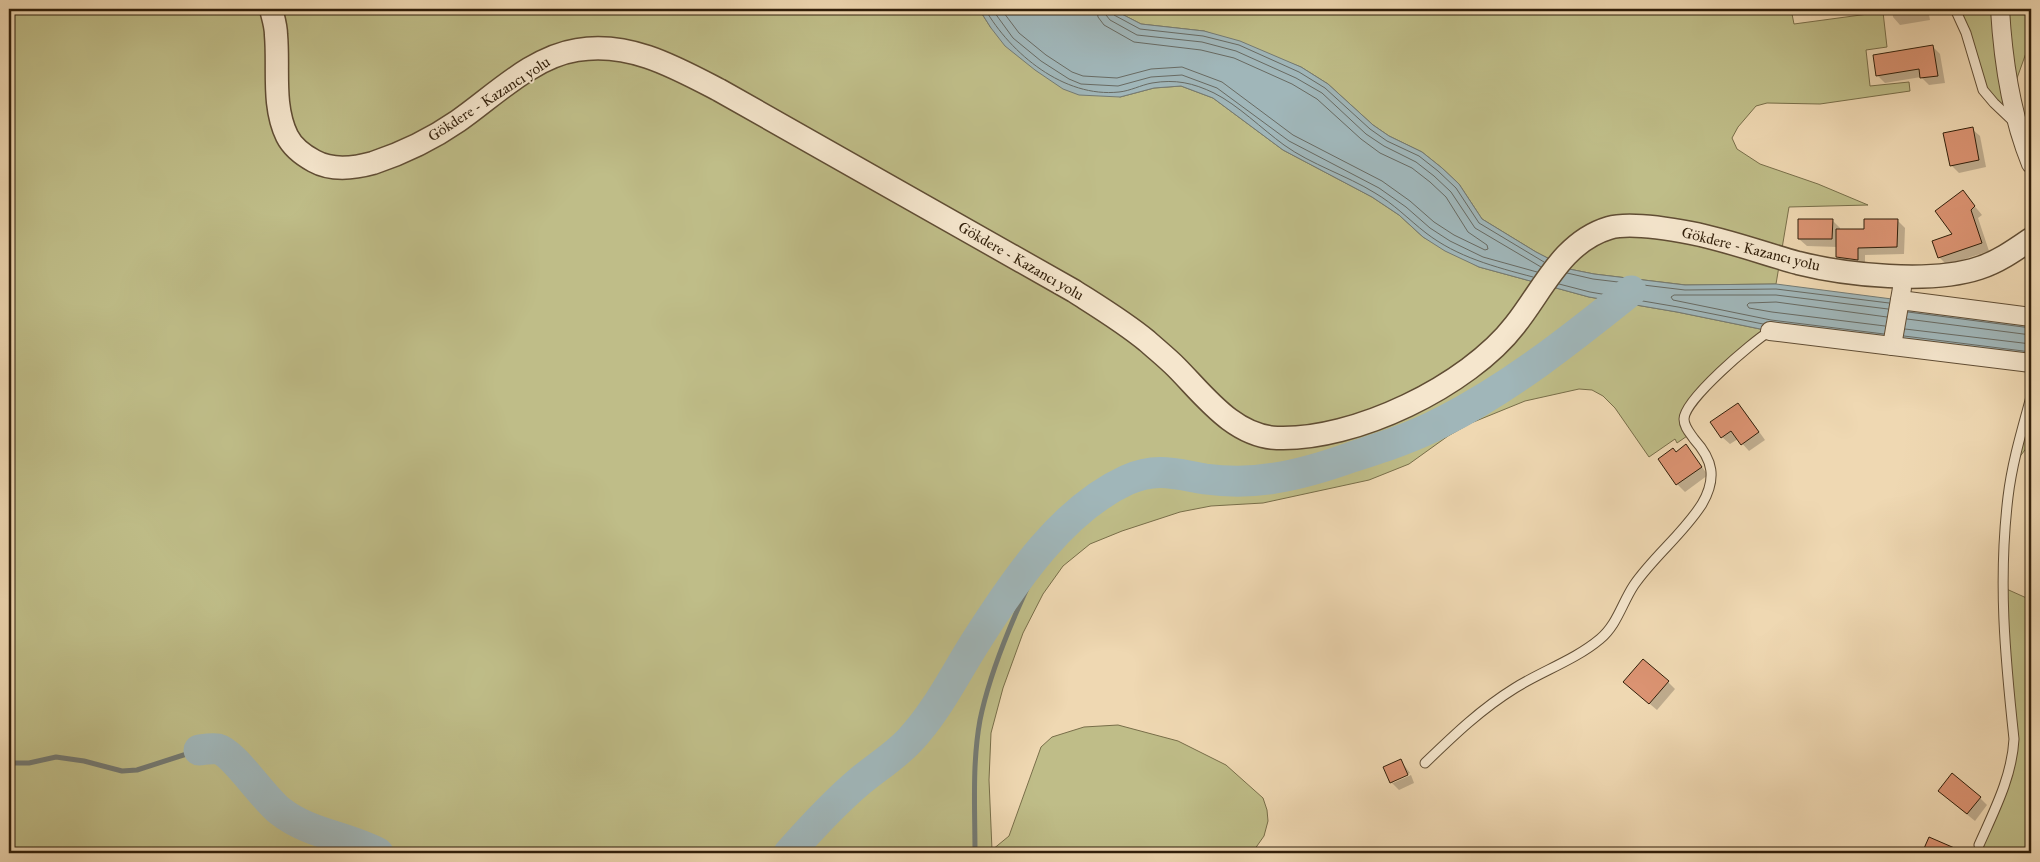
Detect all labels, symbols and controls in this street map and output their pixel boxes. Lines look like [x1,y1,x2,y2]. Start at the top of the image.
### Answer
street label: Gökdere - Kazancı yolu [425,53,554,145]
street label: Gökdere - Kazancı yolu [955,218,1087,304]
street label: Gökdere - Kazancı yolu [1680,223,1822,275]

